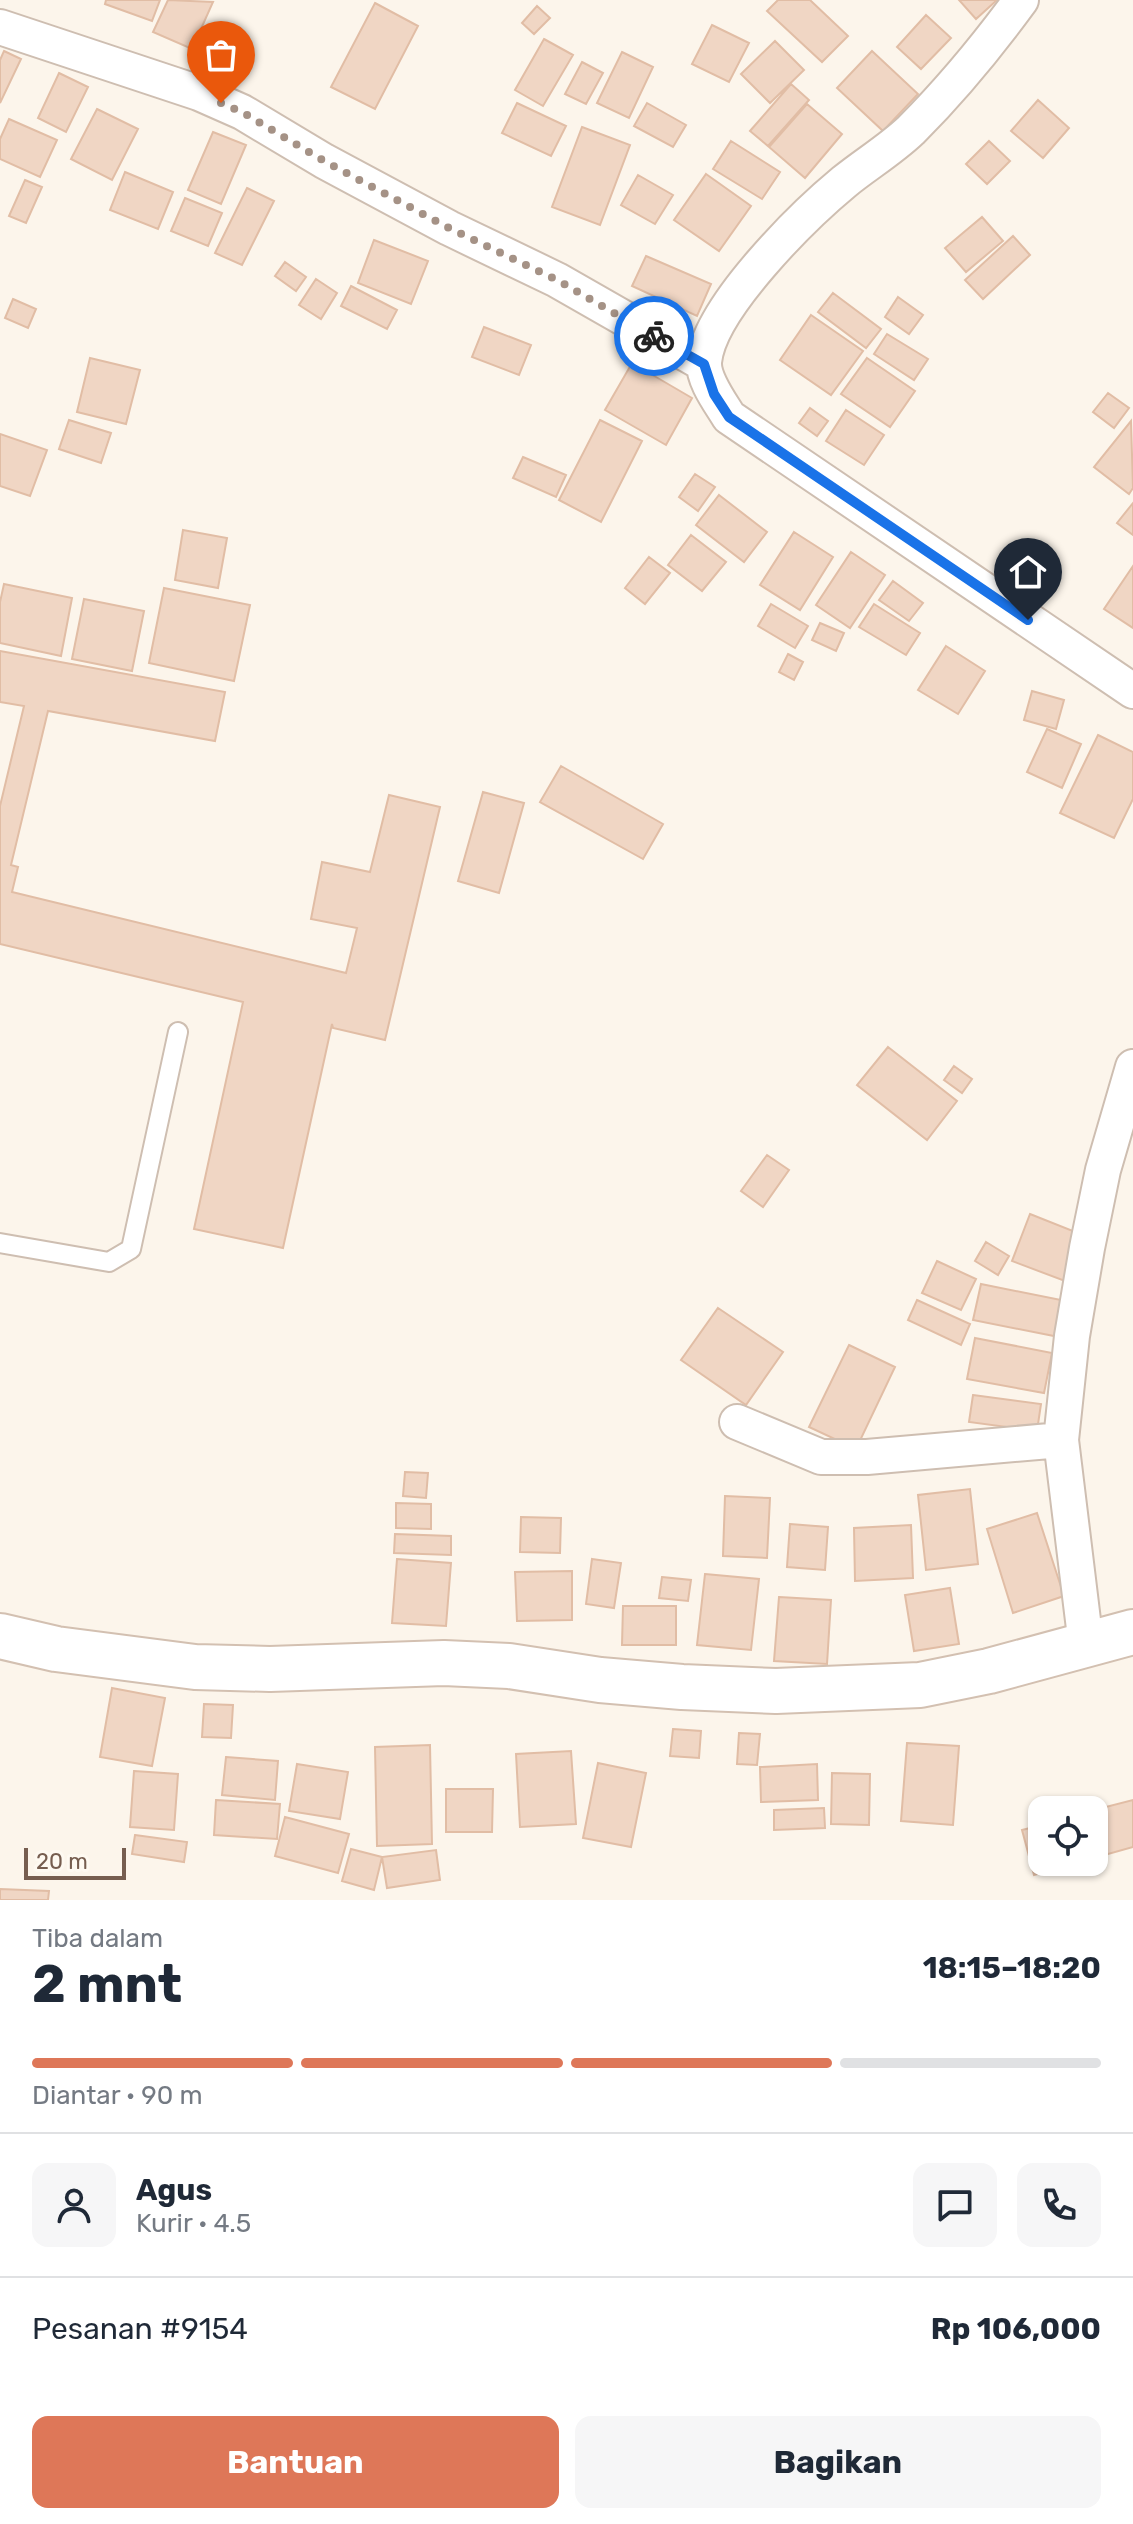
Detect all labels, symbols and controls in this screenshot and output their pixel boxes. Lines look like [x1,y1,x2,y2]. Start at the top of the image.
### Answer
pin [187,21,255,103]
icon: bag [199,33,243,77]
courier [614,296,694,376]
icon: bike [632,314,676,358]
pin [994,538,1062,620]
icon: home [1006,550,1050,594]
map controls [1028,1796,1108,1876]
button: locate [1028,1796,1108,1876]
scale bar [24,1844,126,1880]
text: 20 m [36,1848,88,1875]
text: Tiba dalam [32,1923,163,1954]
text: 18:15–18:20 [923,1950,1101,1986]
text: 2 mnt [32,1953,182,2015]
text: Diantar · 90 m [32,2080,203,2111]
button: person [32,2163,116,2247]
button: chat [913,2163,997,2247]
button: phone [1017,2163,1101,2247]
text: Agus [136,2172,212,2208]
text: Kurir · 4.5 [136,2208,251,2239]
text: Pesanan #9154 [32,2311,248,2347]
text: Rp 106,000 [931,2311,1101,2347]
button: Bantuan [32,2416,559,2508]
button: Bagikan [575,2416,1101,2508]

